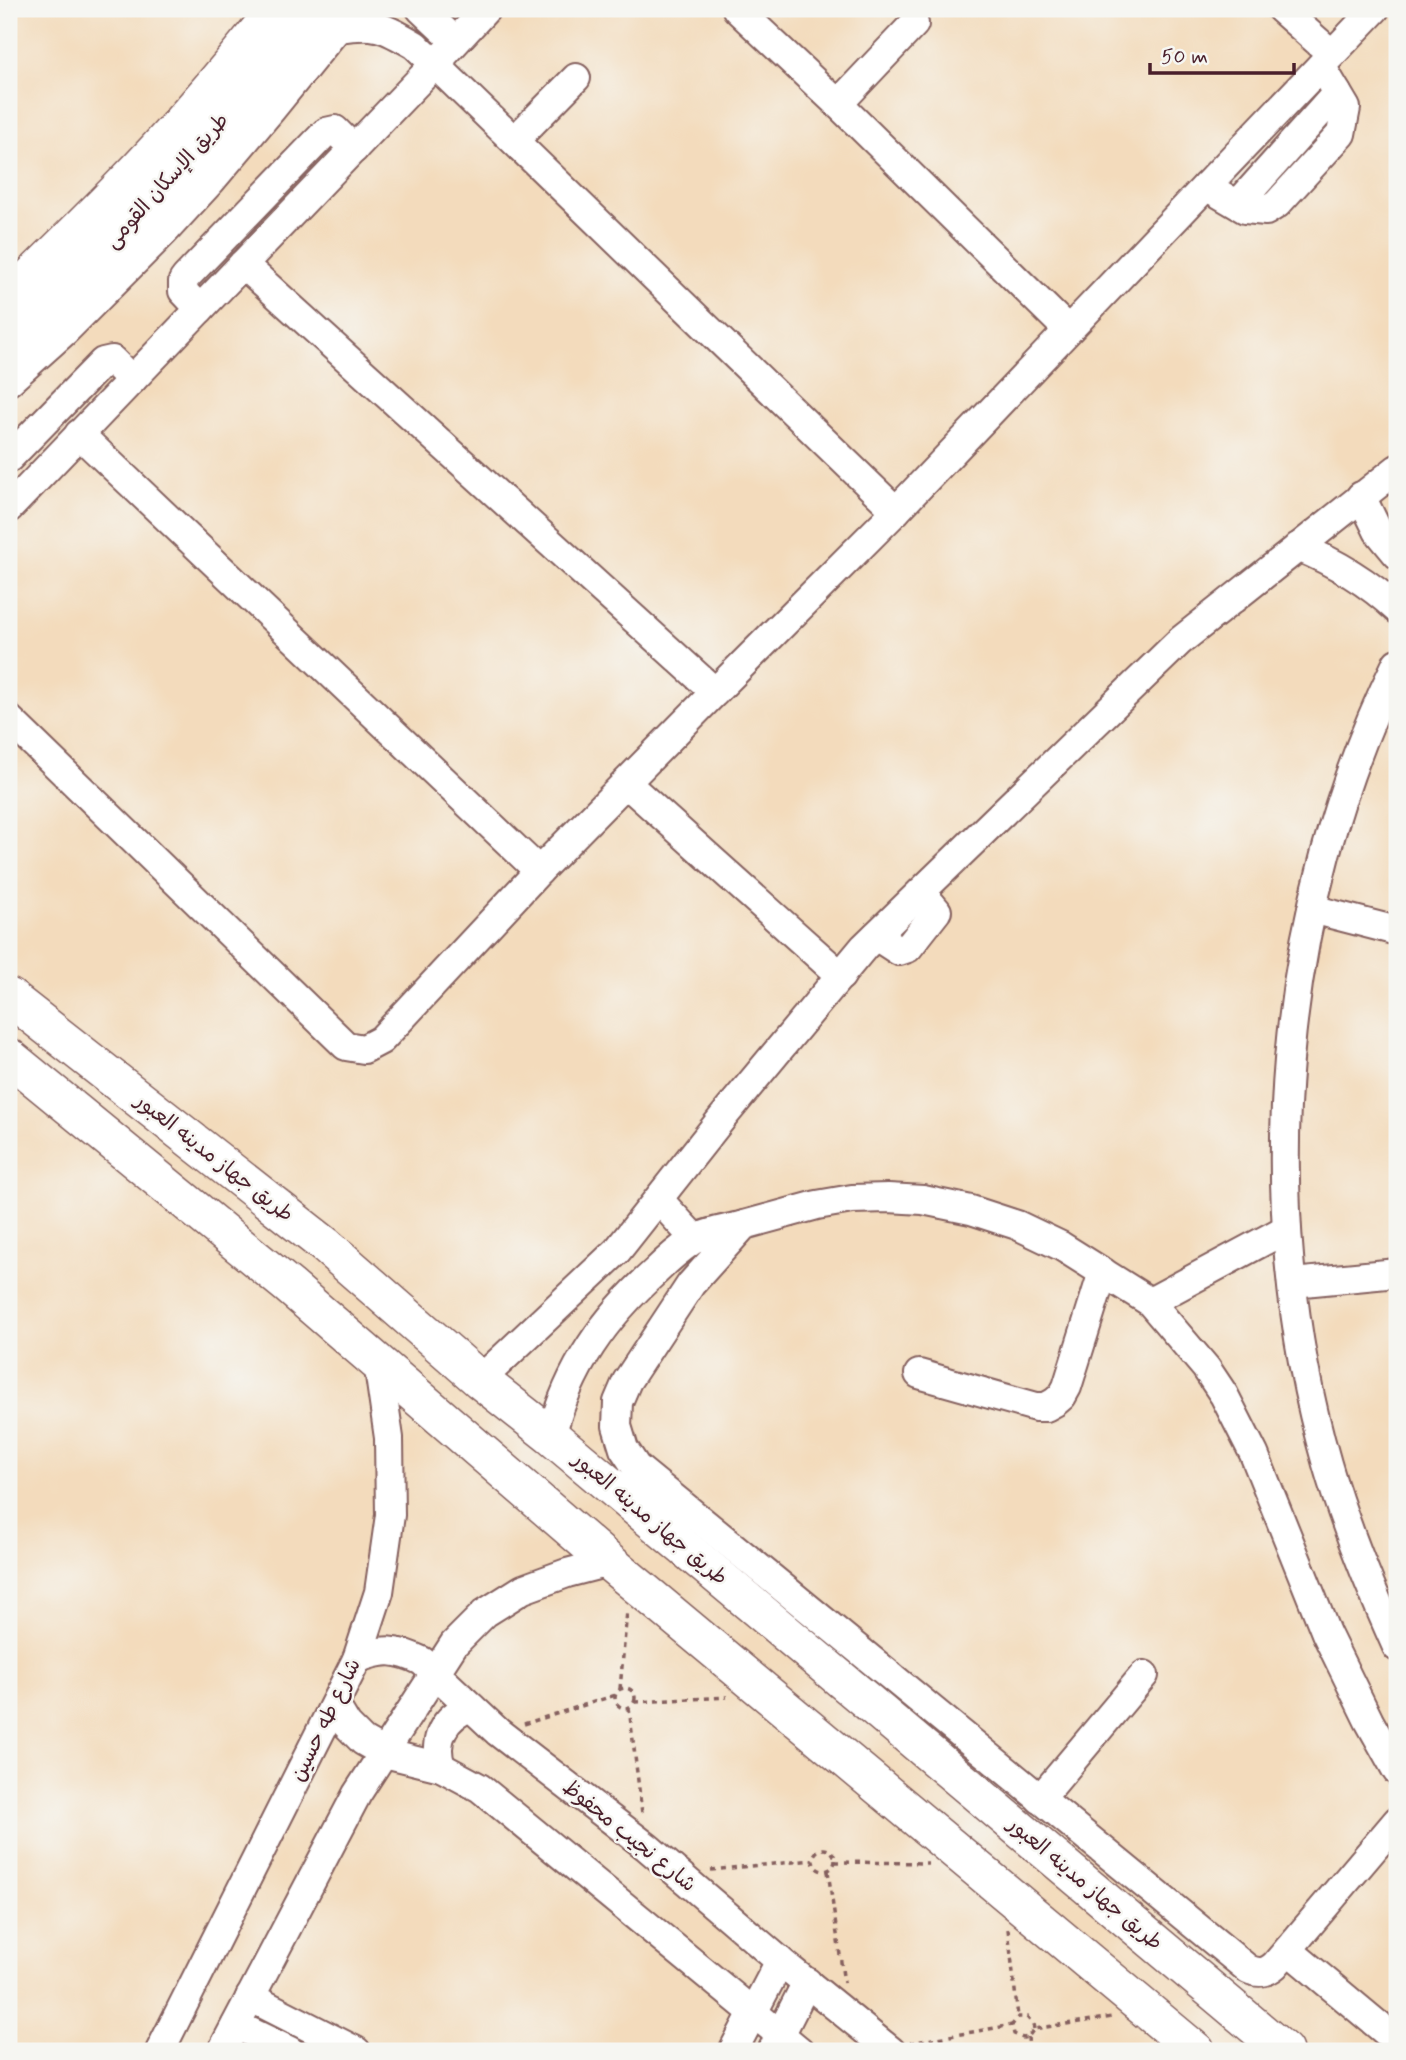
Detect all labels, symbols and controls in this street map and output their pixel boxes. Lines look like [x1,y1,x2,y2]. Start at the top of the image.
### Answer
scale bar [1150,32,1294,76]
text: 50 m [1161,43,1208,71]
street label: طريق الإسكان القومى [99,107,235,255]
street label: طريق جهاز مدينه العبور [127,1086,299,1229]
street label: طريق جهاز مدينه العبور [565,1445,733,1592]
street label: شارع طه حسين [284,1654,368,1786]
street label: شارع نجيب محفوظ [556,1773,702,1899]
street label: طريق جهاز مدينه العبور [1000,1810,1168,1957]

